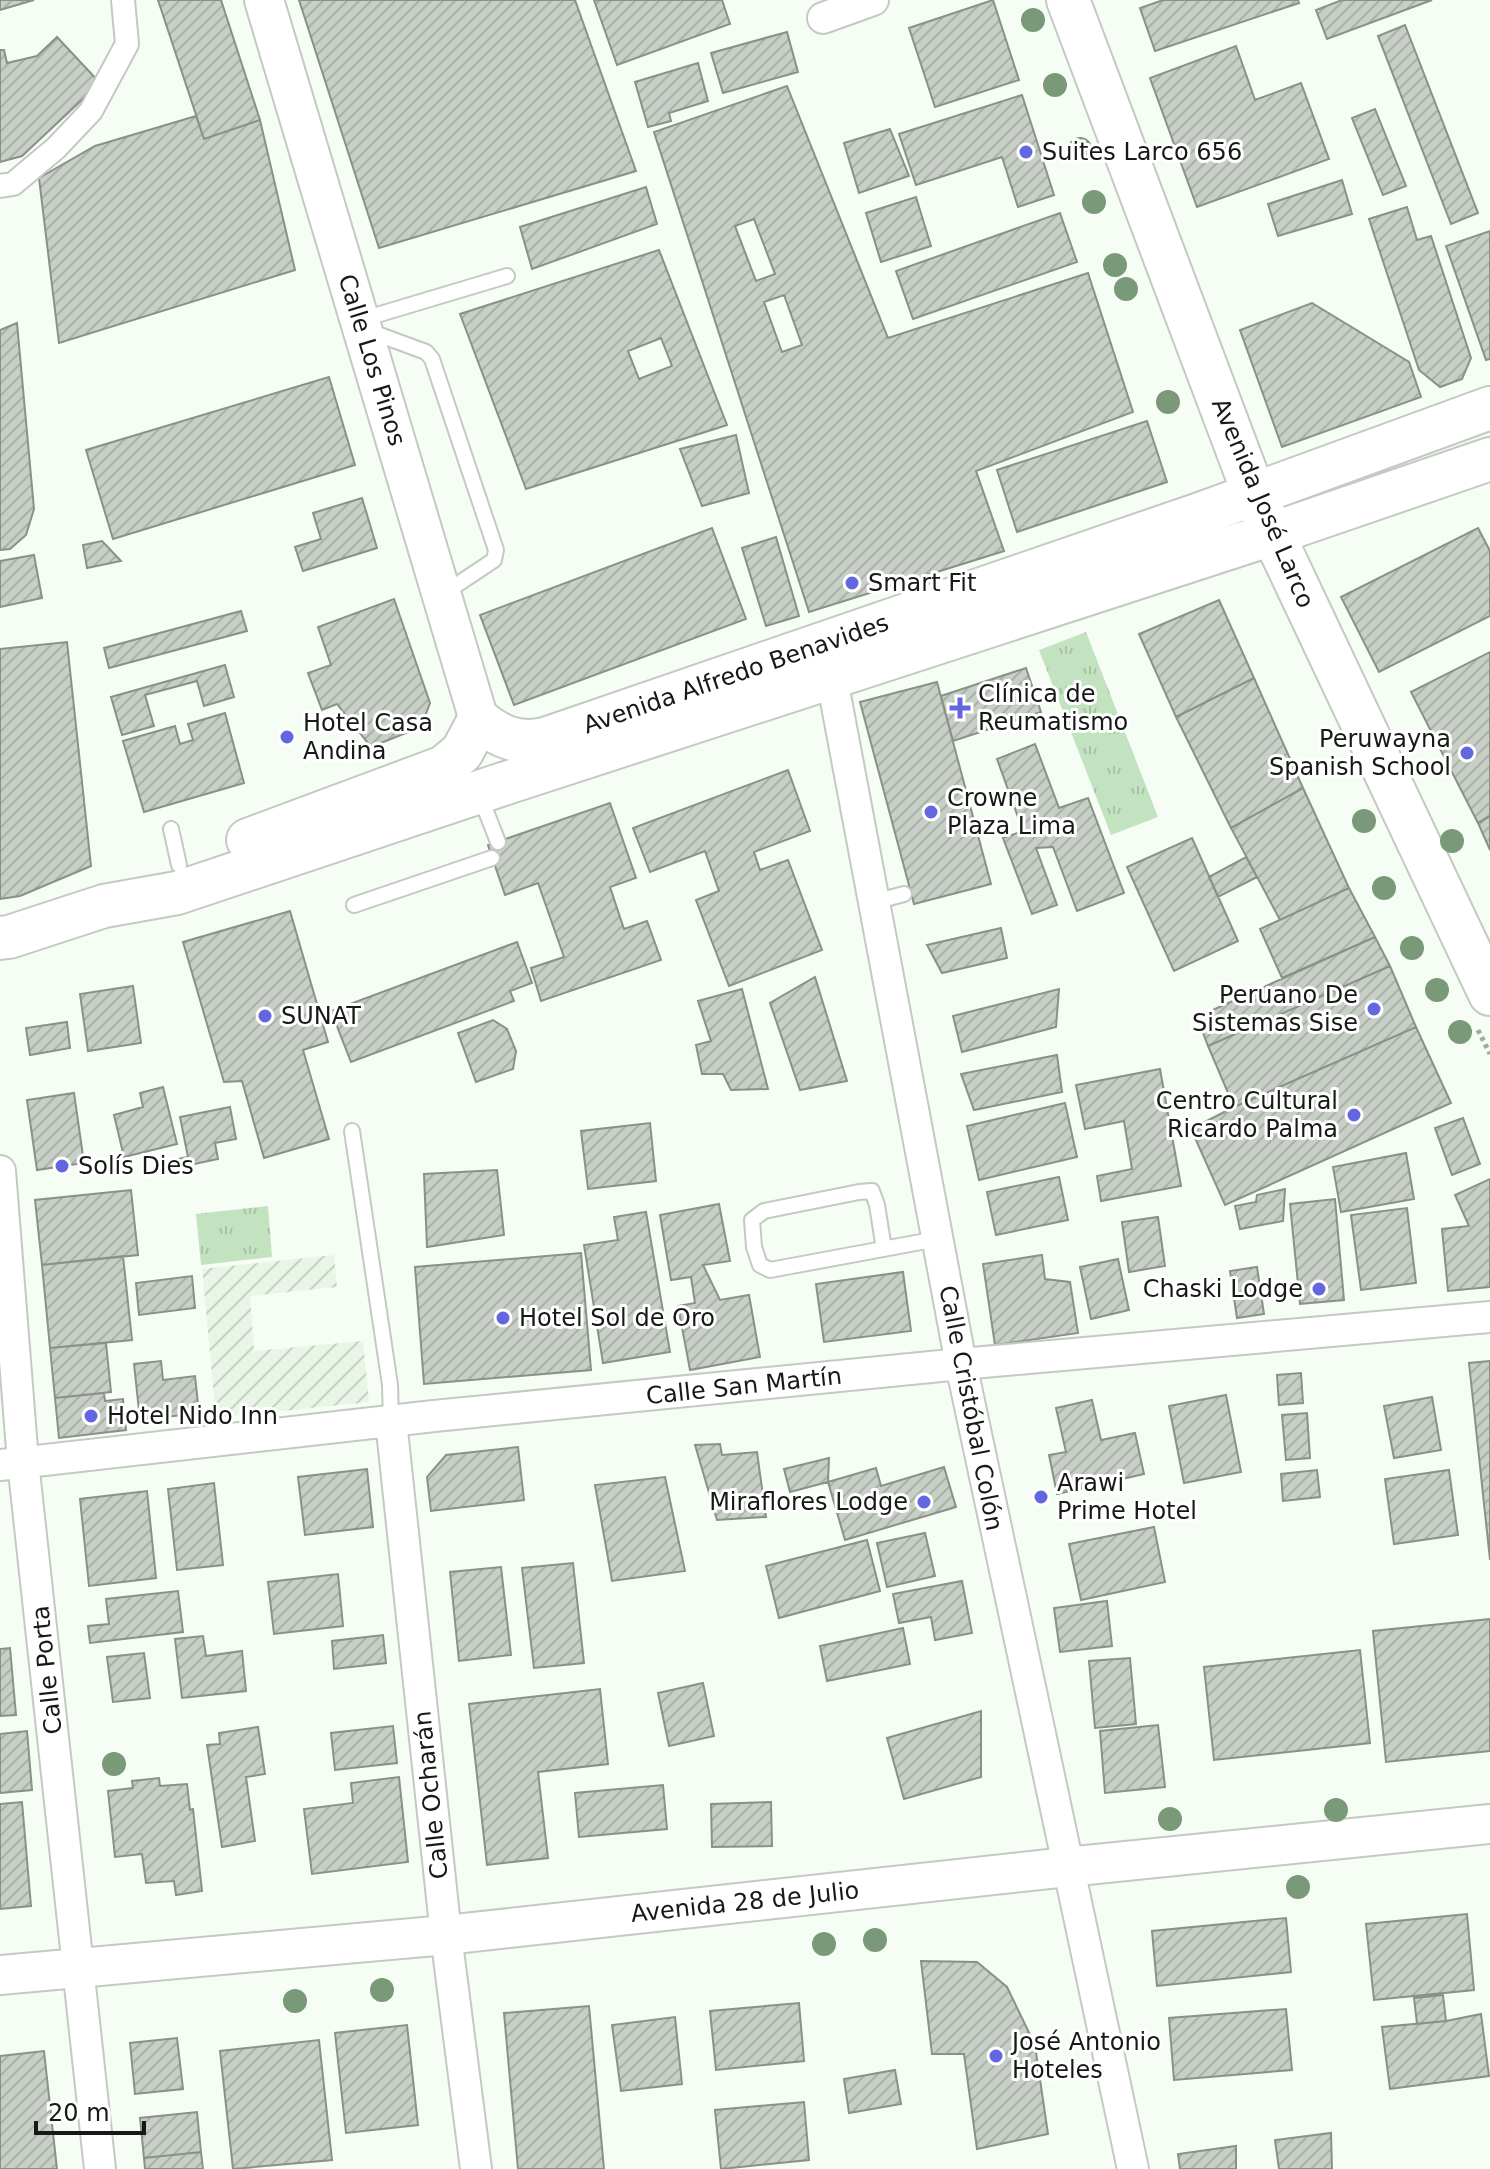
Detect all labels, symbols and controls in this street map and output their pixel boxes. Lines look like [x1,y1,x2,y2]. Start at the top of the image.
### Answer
place label: Suites Larco 656 [1042,138,1242,166]
marker: Suites Larco 656 [1017,143,1035,161]
street label: Calle Los Pinos [333,271,411,449]
street label: Avenida José Larco [1206,394,1320,612]
place label: Smart Fit [868,569,976,597]
marker: Smart Fit [843,574,861,592]
street label: Avenida Alfredo Benavides [580,608,892,740]
place label: Clínica de Reumatismo [978,680,1128,736]
marker: Clínica de Reumatismo [949,697,971,719]
place label: Hotel Casa Andina [303,709,433,765]
place label: Peruwayna Spanish School [1269,725,1451,781]
marker: Hotel Casa Andina [278,728,296,746]
marker: Peruwayna Spanish School [1458,744,1476,762]
place label: Crowne Plaza Lima [947,784,1076,840]
marker: Crowne Plaza Lima [922,803,940,821]
place label: Peruano De Sistemas Sise [1192,981,1358,1037]
marker: Peruano De Sistemas Sise [1365,1000,1383,1018]
place label: SUNAT [281,1002,361,1030]
marker: SUNAT [256,1007,274,1025]
place label: Centro Cultural Ricardo Palma [1156,1087,1338,1143]
marker: Centro Cultural Ricardo Palma [1345,1106,1363,1124]
place label: Solís Dies [78,1152,194,1180]
marker: Solís Dies [53,1157,71,1175]
place label: Chaski Lodge [1143,1275,1303,1303]
marker: Chaski Lodge [1310,1280,1328,1298]
street label: Calle Cristóbal Colón [933,1283,1009,1533]
place label: Hotel Sol de Oro [519,1304,715,1332]
marker: Hotel Sol de Oro [494,1309,512,1327]
street label: Calle San Martín [645,1362,843,1410]
place label: Hotel Nido Inn [107,1402,278,1430]
marker: Hotel Nido Inn [82,1407,100,1425]
place label: Arawi Prime Hotel [1057,1469,1197,1525]
place label: Miraflores Lodge [709,1488,908,1516]
marker: Arawi Prime Hotel [1032,1488,1050,1506]
marker: Miraflores Lodge [915,1493,933,1511]
street label: Calle Porta [26,1604,68,1736]
street label: Calle Ocharán [408,1710,454,1880]
street label: Avenida 28 de Julio [629,1876,861,1928]
place label: José Antonio Hoteles [1010,2028,1161,2084]
marker: José Antonio Hoteles [987,2047,1005,2065]
scale bar [36,2085,144,2135]
text: 20 m [48,2099,110,2127]

